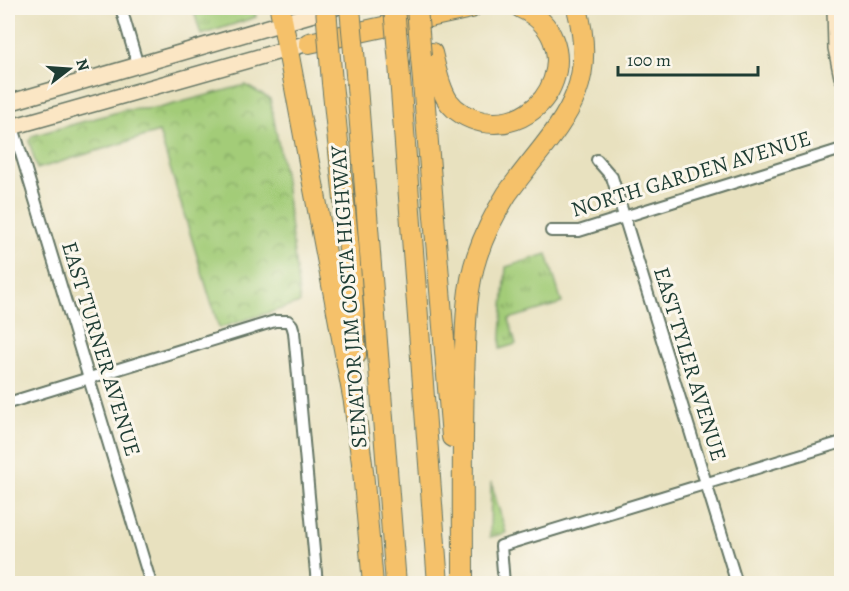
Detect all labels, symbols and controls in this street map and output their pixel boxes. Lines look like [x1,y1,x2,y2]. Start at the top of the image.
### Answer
north arrow [39,39,99,99]
scale bar [618,39,758,77]
text: 100 m [627,48,671,72]
text: N [70,56,95,74]
street label: NORTH GARDEN AVENUE [567,123,815,225]
street label: SENATOR JIM COSTA HIGHWAY [323,143,375,449]
street label: EAST TURNER AVENUE [54,238,148,460]
street label: EAST TYLER AVENUE [646,263,734,465]

